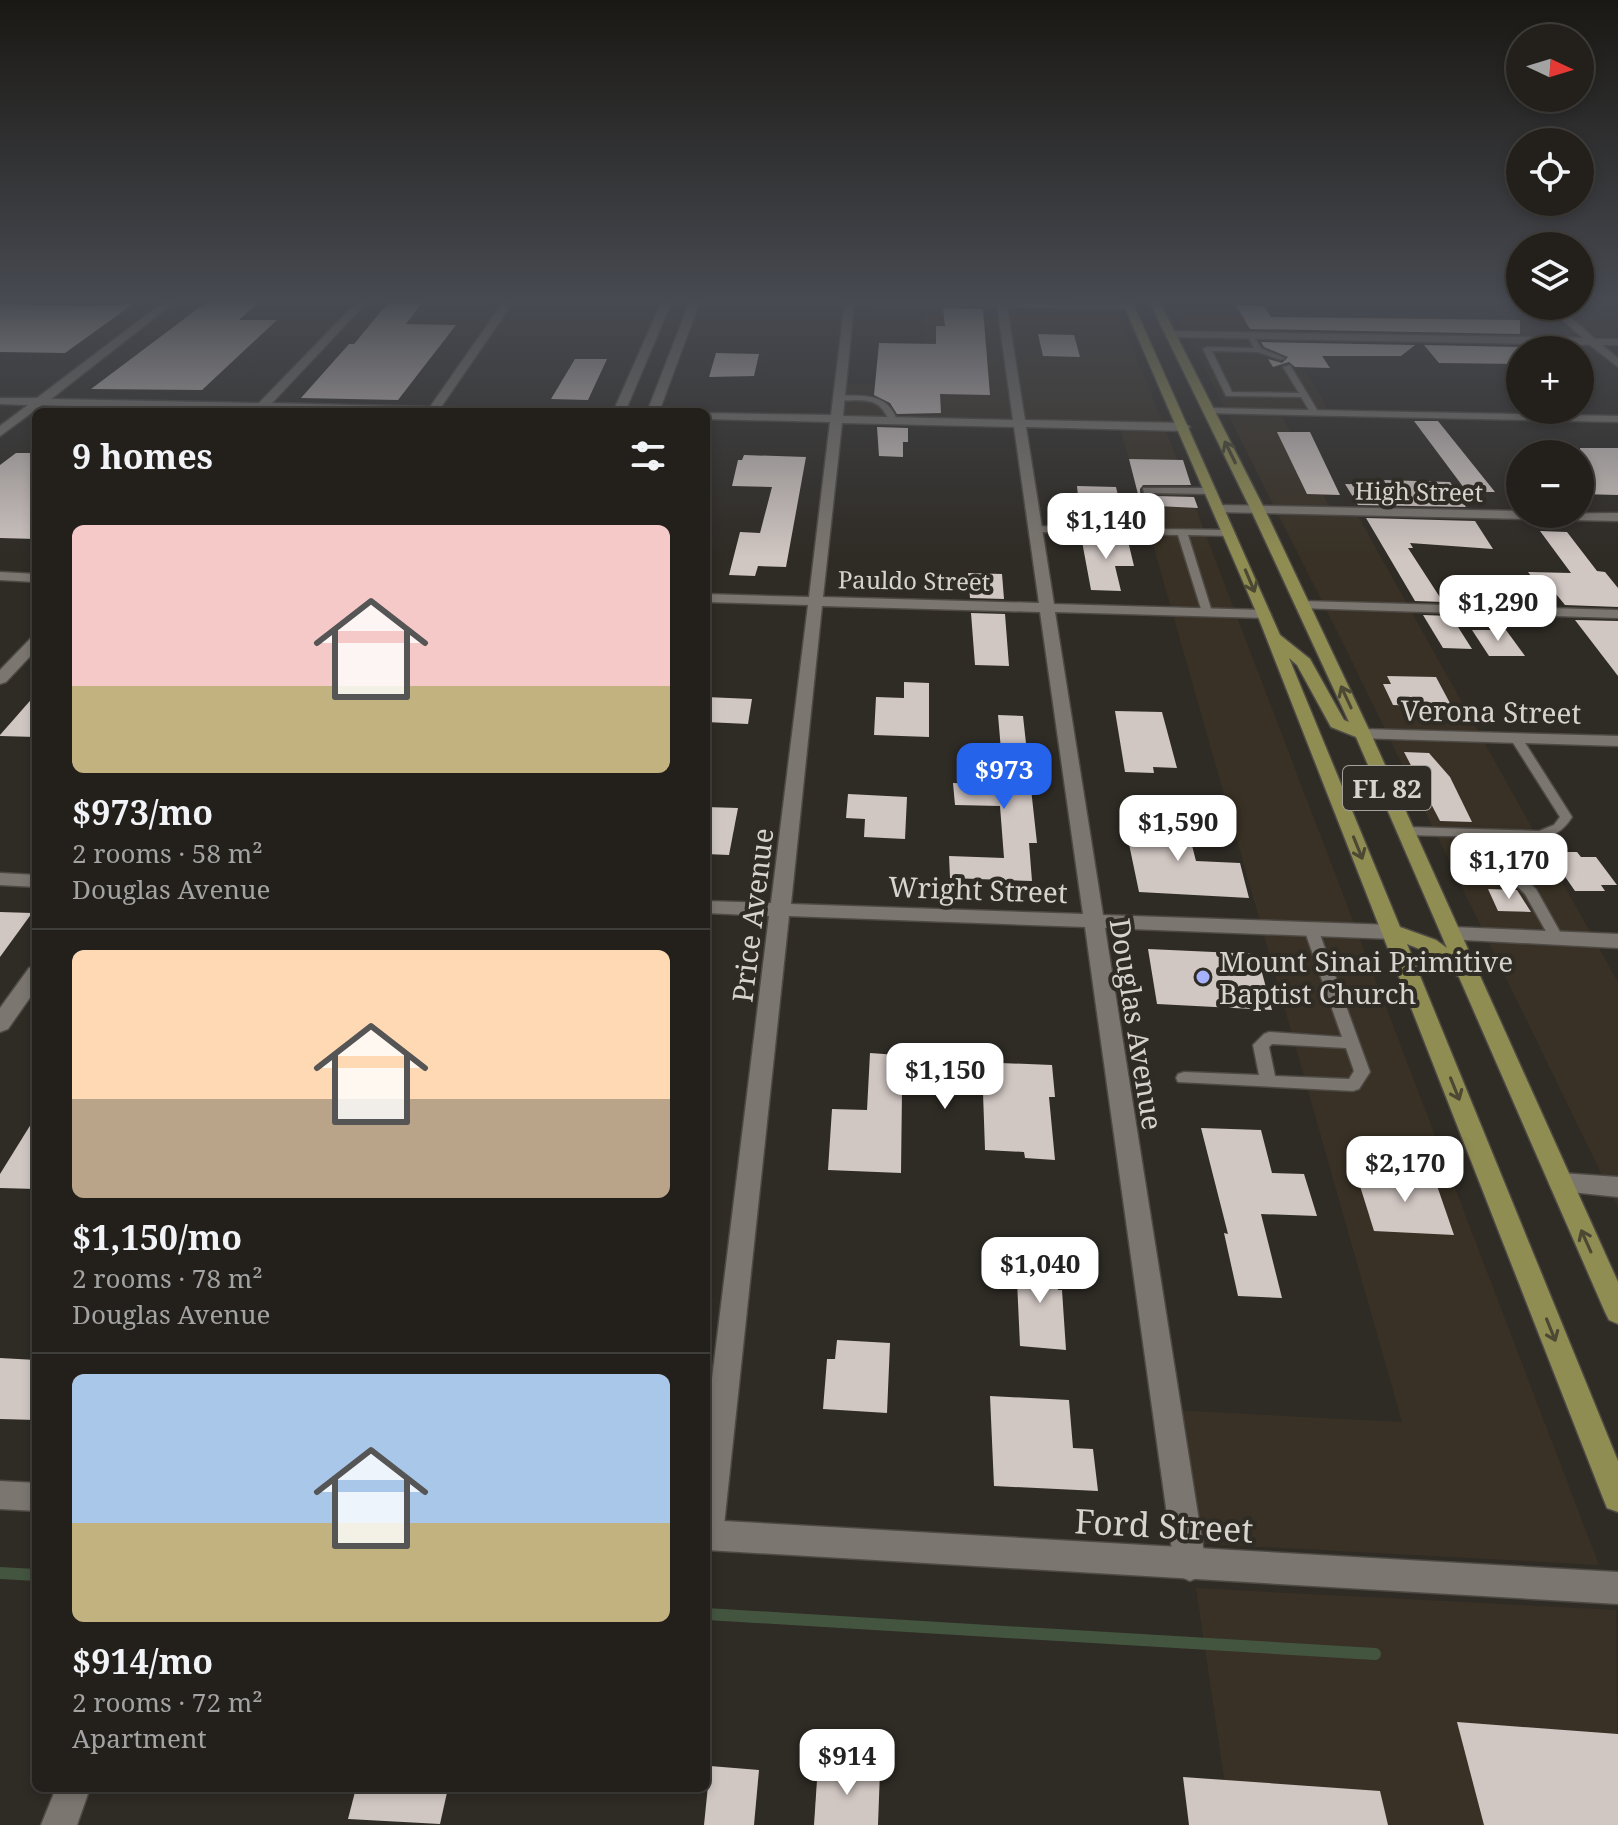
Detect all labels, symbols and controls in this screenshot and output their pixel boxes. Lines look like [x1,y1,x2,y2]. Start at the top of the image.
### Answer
north arrow [1506,24,1594,112]
map controls [1506,24,1594,528]
button: locate [1506,128,1594,216]
button: layers [1506,232,1594,320]
button: + [1506,336,1594,424]
text: 9 homes [72,433,213,479]
icon: filters [626,434,670,478]
one-way arrow [1221,440,1237,464]
button: − [1506,440,1594,528]
street label: High Street [1355,473,1483,509]
pin: $1,140 [1041,493,1171,561]
text: $1,140 [1065,501,1147,537]
street label: Pauldo Street [837,562,991,598]
one-way arrow [1244,568,1258,593]
pin: $1,290 [1433,575,1563,643]
icon: home [299,577,443,721]
text: $1,290 [1457,583,1539,619]
one-way arrow [1338,685,1353,709]
street label: Verona Street [1400,690,1582,732]
pin: $973 [957,743,1051,811]
text: $973 [975,751,1033,787]
road number: FL 82 [1343,766,1431,810]
text: $973/mo [72,789,213,835]
pin: $1,590 [1113,795,1243,863]
text: $1,590 [1137,803,1219,839]
street label: Price Avenue [722,826,782,1004]
pin: $1,170 [1444,833,1574,901]
text: 2 rooms · 58 m² [72,835,263,871]
one-way arrow [1352,835,1367,860]
text: $1,170 [1468,841,1550,877]
street label: Wright Street [888,867,1069,911]
text: Douglas Avenue [72,871,271,907]
street label: Douglas Avenue [1102,915,1172,1133]
place label: Mount Sinai Primitive Baptist Church [1219,942,1513,1012]
marker: Mount Sinai Primitive Baptist Church [1194,968,1212,986]
icon: home [299,1002,443,1146]
pin: $1,150 [880,1043,1010,1111]
text: $1,150 [904,1051,986,1087]
one-way arrow [1449,1076,1463,1101]
pin: $2,170 [1340,1136,1470,1204]
text: $2,170 [1364,1144,1446,1180]
text: $1,150/mo [72,1214,242,1260]
one-way arrow [1578,1229,1593,1254]
pin: $1,040 [975,1237,1105,1305]
text: $1,040 [999,1245,1081,1281]
text: 2 rooms · 78 m² [72,1260,263,1296]
text: Douglas Avenue [72,1296,271,1332]
one-way arrow [1545,1317,1559,1342]
icon: home [299,1426,443,1570]
street label: Ford Street [1073,1497,1255,1553]
text: $914/mo [72,1638,213,1684]
text: 2 rooms · 72 m² [72,1684,263,1720]
text: Apartment [72,1720,207,1756]
pin: $914 [800,1729,894,1797]
text: $914 [818,1737,876,1773]

